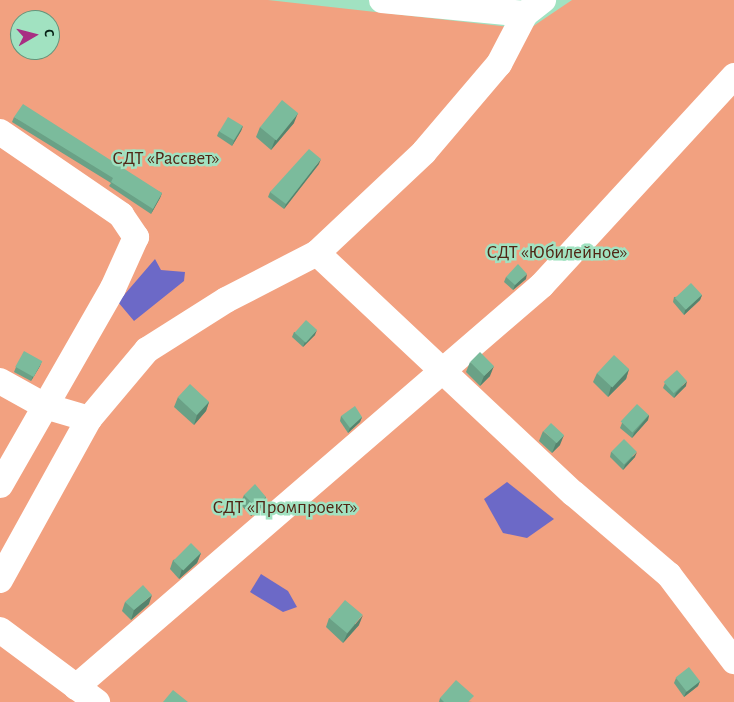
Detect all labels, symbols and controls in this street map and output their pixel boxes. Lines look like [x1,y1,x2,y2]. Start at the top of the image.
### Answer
north arrow [10,10,60,60]
text: С [41,28,56,38]
park label: СДТ «Рассвет» [112,148,220,170]
park label: СДТ «Юбилейное» [487,242,627,264]
park label: СДТ «Промпроект» [212,497,358,519]

